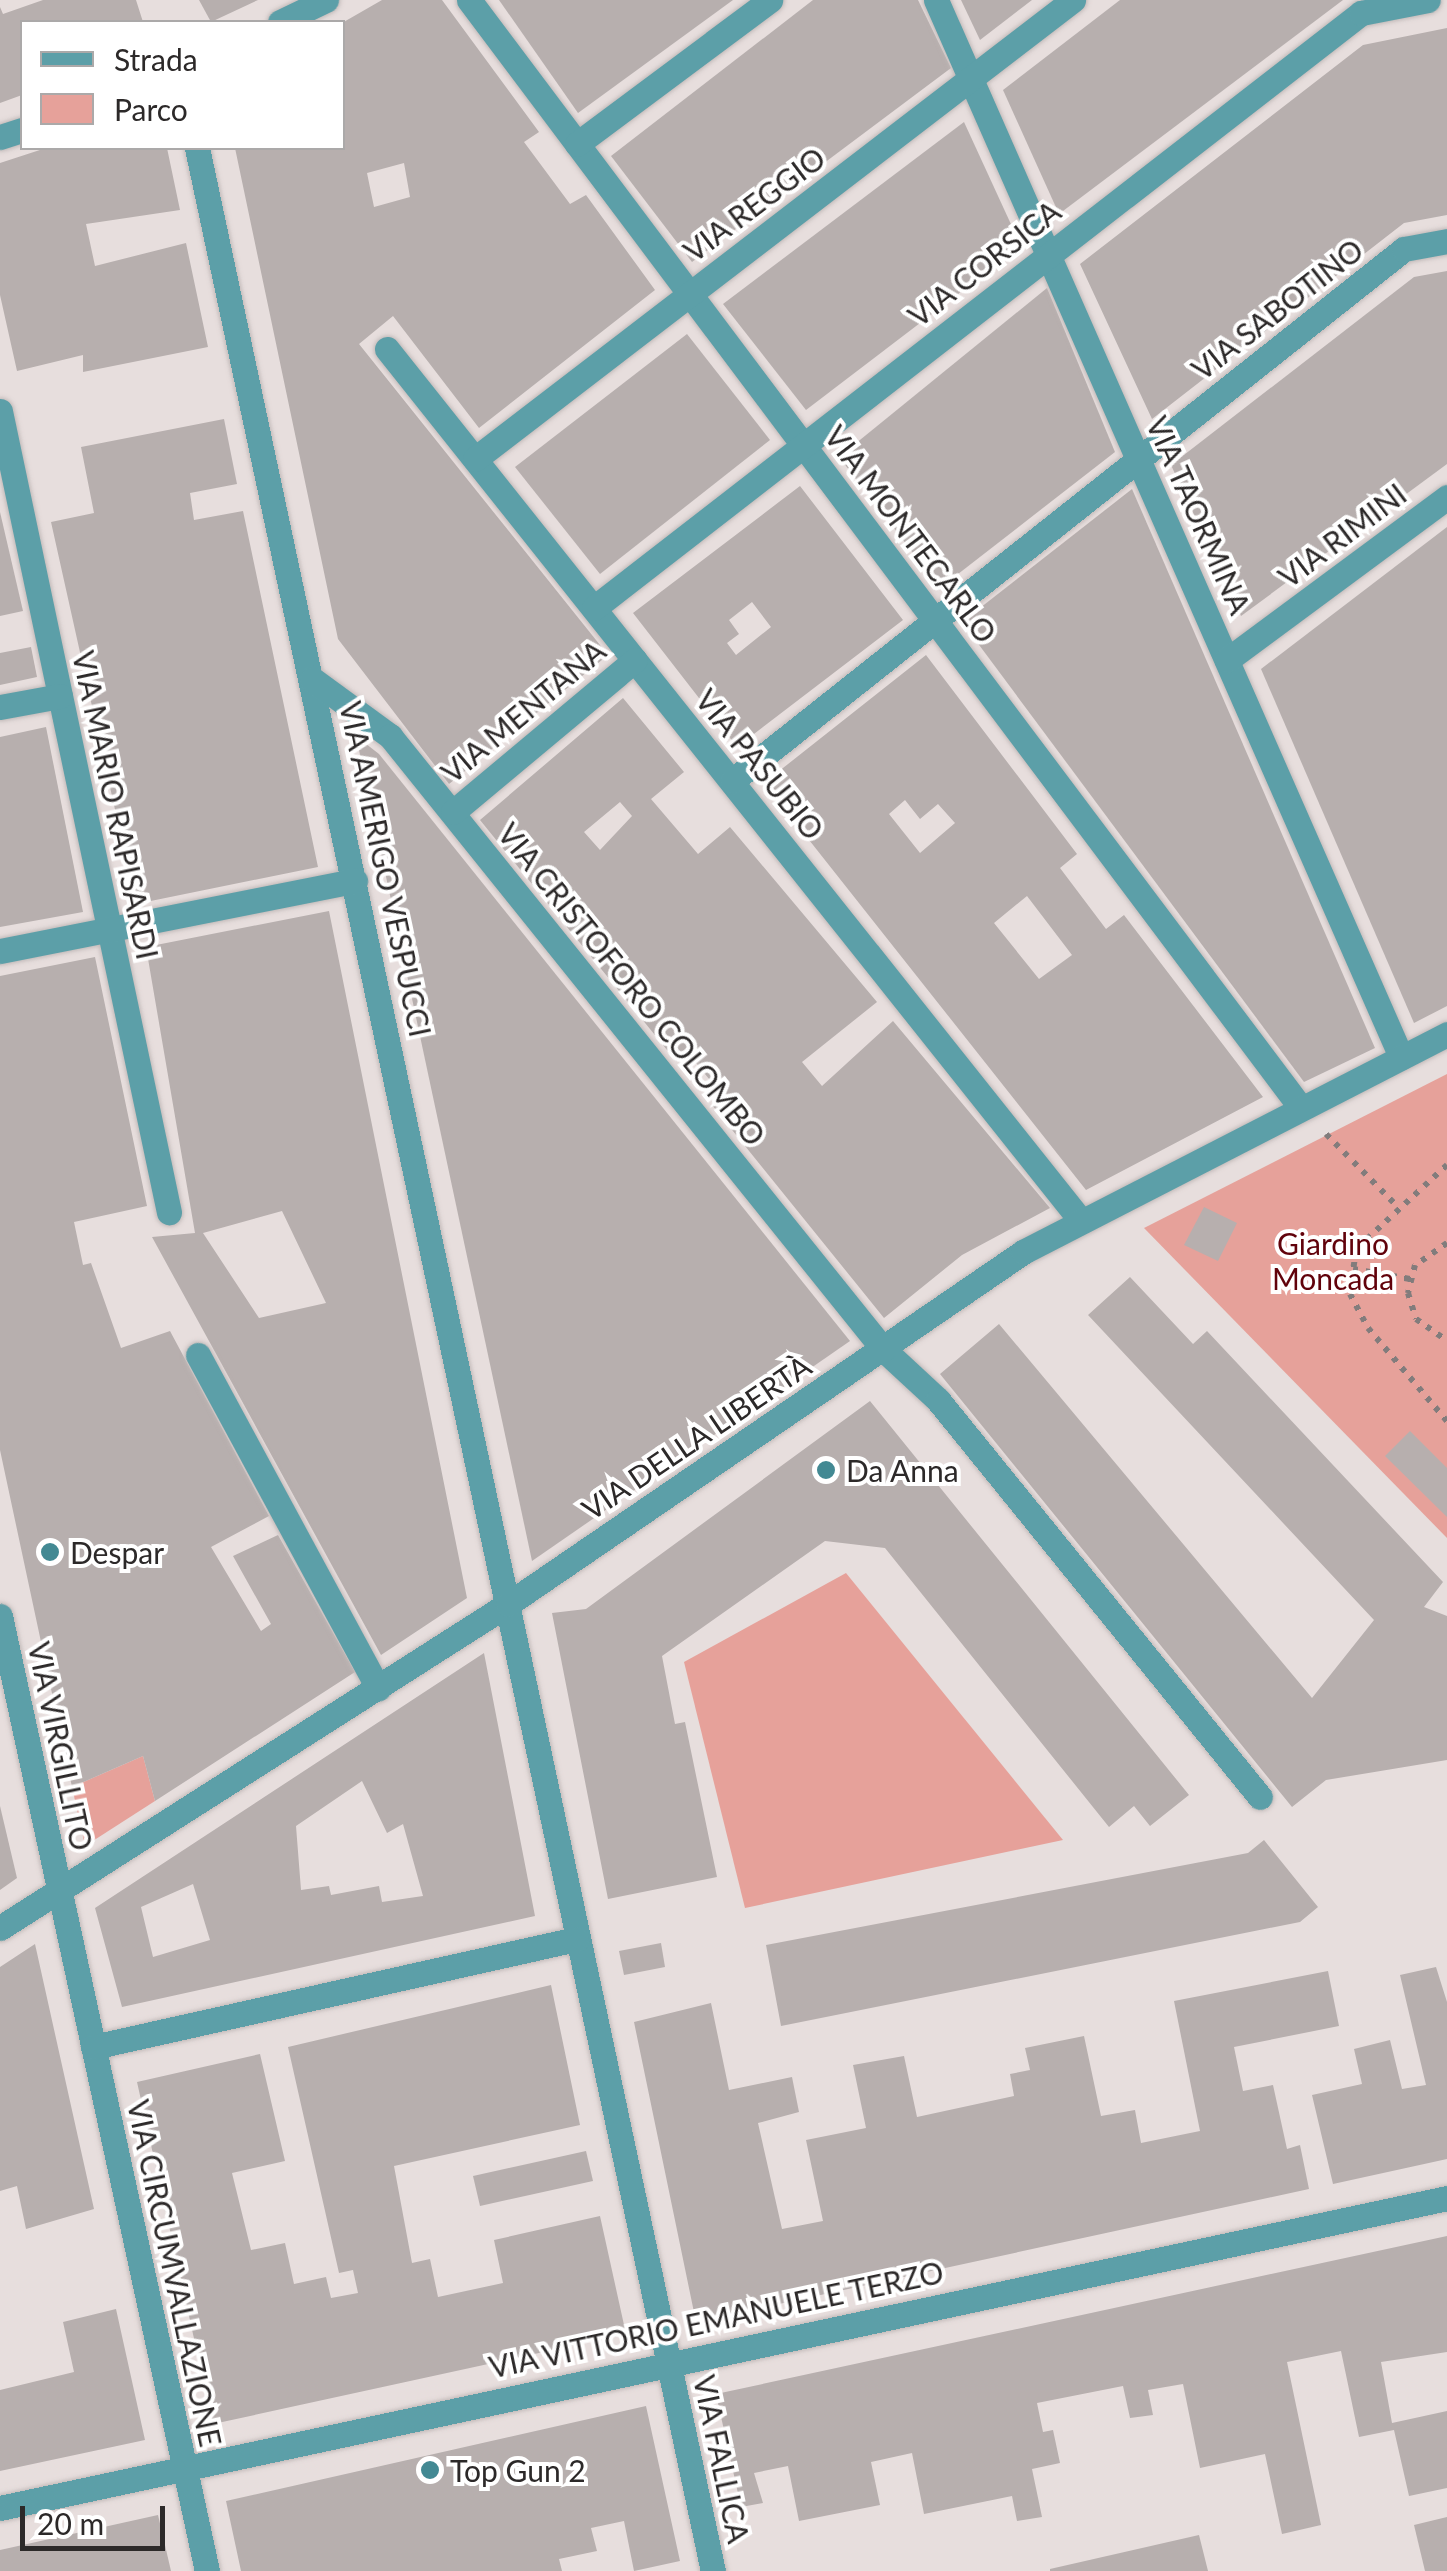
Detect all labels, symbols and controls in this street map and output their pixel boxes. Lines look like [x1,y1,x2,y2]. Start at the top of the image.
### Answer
legend [20,20,345,150]
text: Strada [114,41,198,77]
text: Parco [114,91,188,127]
street label: VIA REGGIO [676,139,832,269]
street label: VIA CORSICA [900,192,1068,334]
street label: VIA SABOTINO [1184,231,1370,387]
street label: VIA TAORMINA [1139,410,1259,620]
street label: VIA MONTECARLO [817,418,1005,650]
street label: VIA RIMINI [1271,475,1413,595]
street label: VIA MENTANA [433,632,613,790]
street label: VIA MARIO RAPISARDI [66,647,166,963]
street label: VIA PASUBIO [688,681,832,847]
street label: VIA AMERIGO VESPUCCI [333,697,439,1041]
street label: VIA CRISTOFORO COLOMBO [490,815,774,1153]
park label: Giardino Moncada [1272,1225,1394,1296]
street label: VIA DELLA LIBERTÀ [574,1347,818,1527]
place label: Da Anna [846,1452,960,1488]
marker: Da Anna [815,1459,837,1481]
place label: Despar [70,1534,164,1570]
marker: Despar [39,1541,61,1563]
street label: VIA VIRGILLITO [21,1637,101,1855]
street label: VIA CIRCUMVALLAZIONE [121,2096,229,2450]
street label: VIA VITTORIO EMANUELE TERZO [484,2253,948,2385]
street label: VIA FALLICA [687,2371,757,2547]
place label: Top Gun 2 [450,2452,586,2488]
marker: Top Gun 2 [419,2459,441,2481]
scale bar [25,2486,170,2548]
text: 20 m [37,2505,104,2541]

